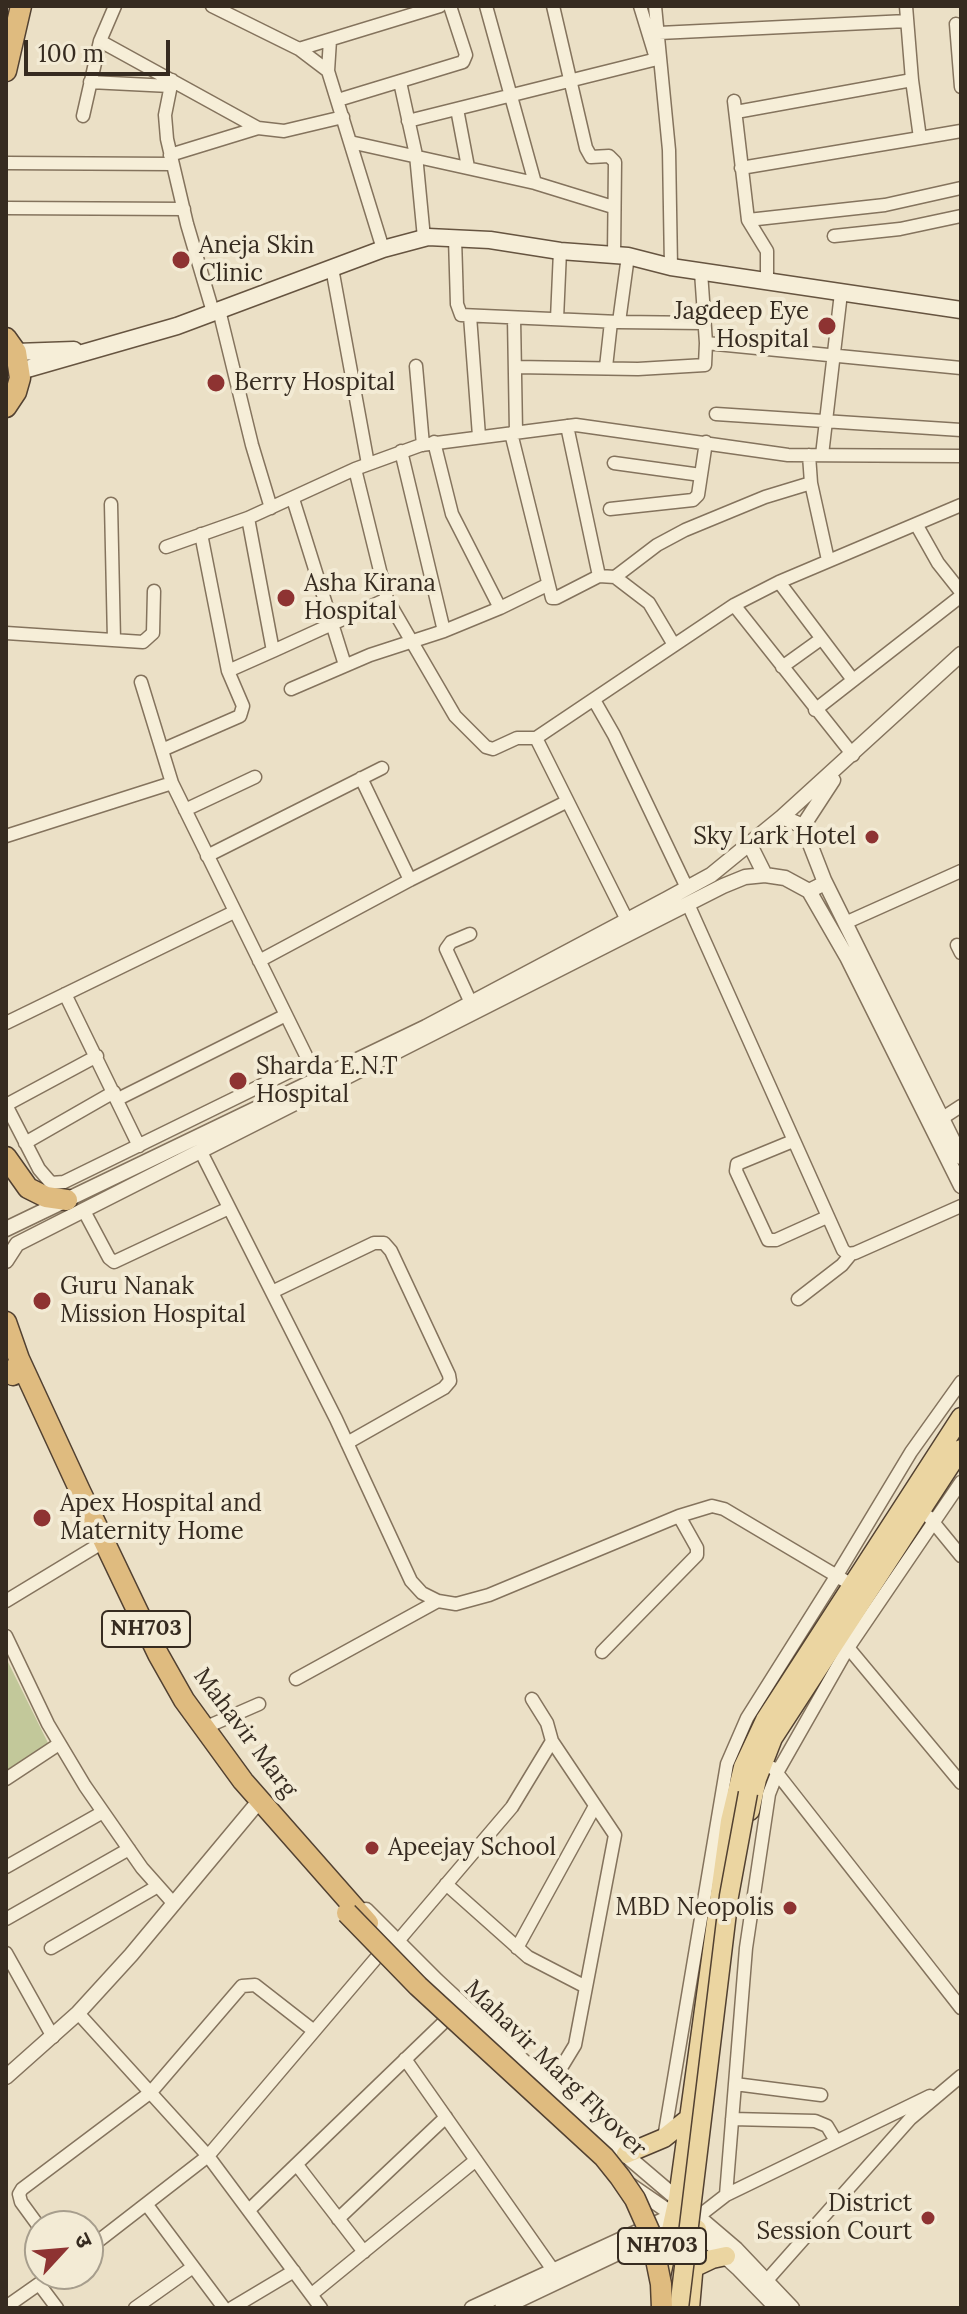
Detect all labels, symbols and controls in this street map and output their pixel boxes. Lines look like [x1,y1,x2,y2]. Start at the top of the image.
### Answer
scale bar [28,24,174,74]
text: 100 m [38,38,104,69]
place label: Aneja Skin Clinic [199,232,314,288]
marker: Aneja Skin Clinic [170,249,192,271]
place label: Jagdeep Eye Hospital [674,298,809,354]
marker: Jagdeep Eye Hospital [816,315,838,337]
place label: Berry Hospital [234,369,395,397]
marker: Berry Hospital [205,372,227,394]
place label: Asha Kirana Hospital [304,570,436,626]
marker: Asha Kirana Hospital [275,587,297,609]
place label: Sky Lark Hotel [693,823,856,851]
marker: Sky Lark Hotel [863,828,881,846]
place label: Sharda E.N.T Hospital [256,1053,398,1109]
marker: Sharda E.N.T Hospital [227,1070,249,1092]
place label: Guru Nanak Mission Hospital [60,1273,246,1329]
marker: Guru Nanak Mission Hospital [31,1290,53,1312]
place label: Apex Hospital and Maternity Home [60,1490,262,1546]
marker: Apex Hospital and Maternity Home [31,1507,53,1529]
road number: NH703 [102,1611,190,1647]
street label: Mahavir Marg [187,1663,303,1803]
place label: Apeejay School [388,1834,556,1862]
marker: Apeejay School [363,1839,381,1857]
place label: MBD Neopolis [615,1894,774,1922]
marker: MBD Neopolis [781,1899,799,1917]
street label: Mahavir Marg Flyover [458,1975,652,2163]
place label: District Session Court [757,2190,912,2246]
marker: District Session Court [919,2209,937,2227]
north arrow [24,2210,104,2290]
text: उ [68,2228,99,2252]
road number: NH703 [618,2228,706,2264]

